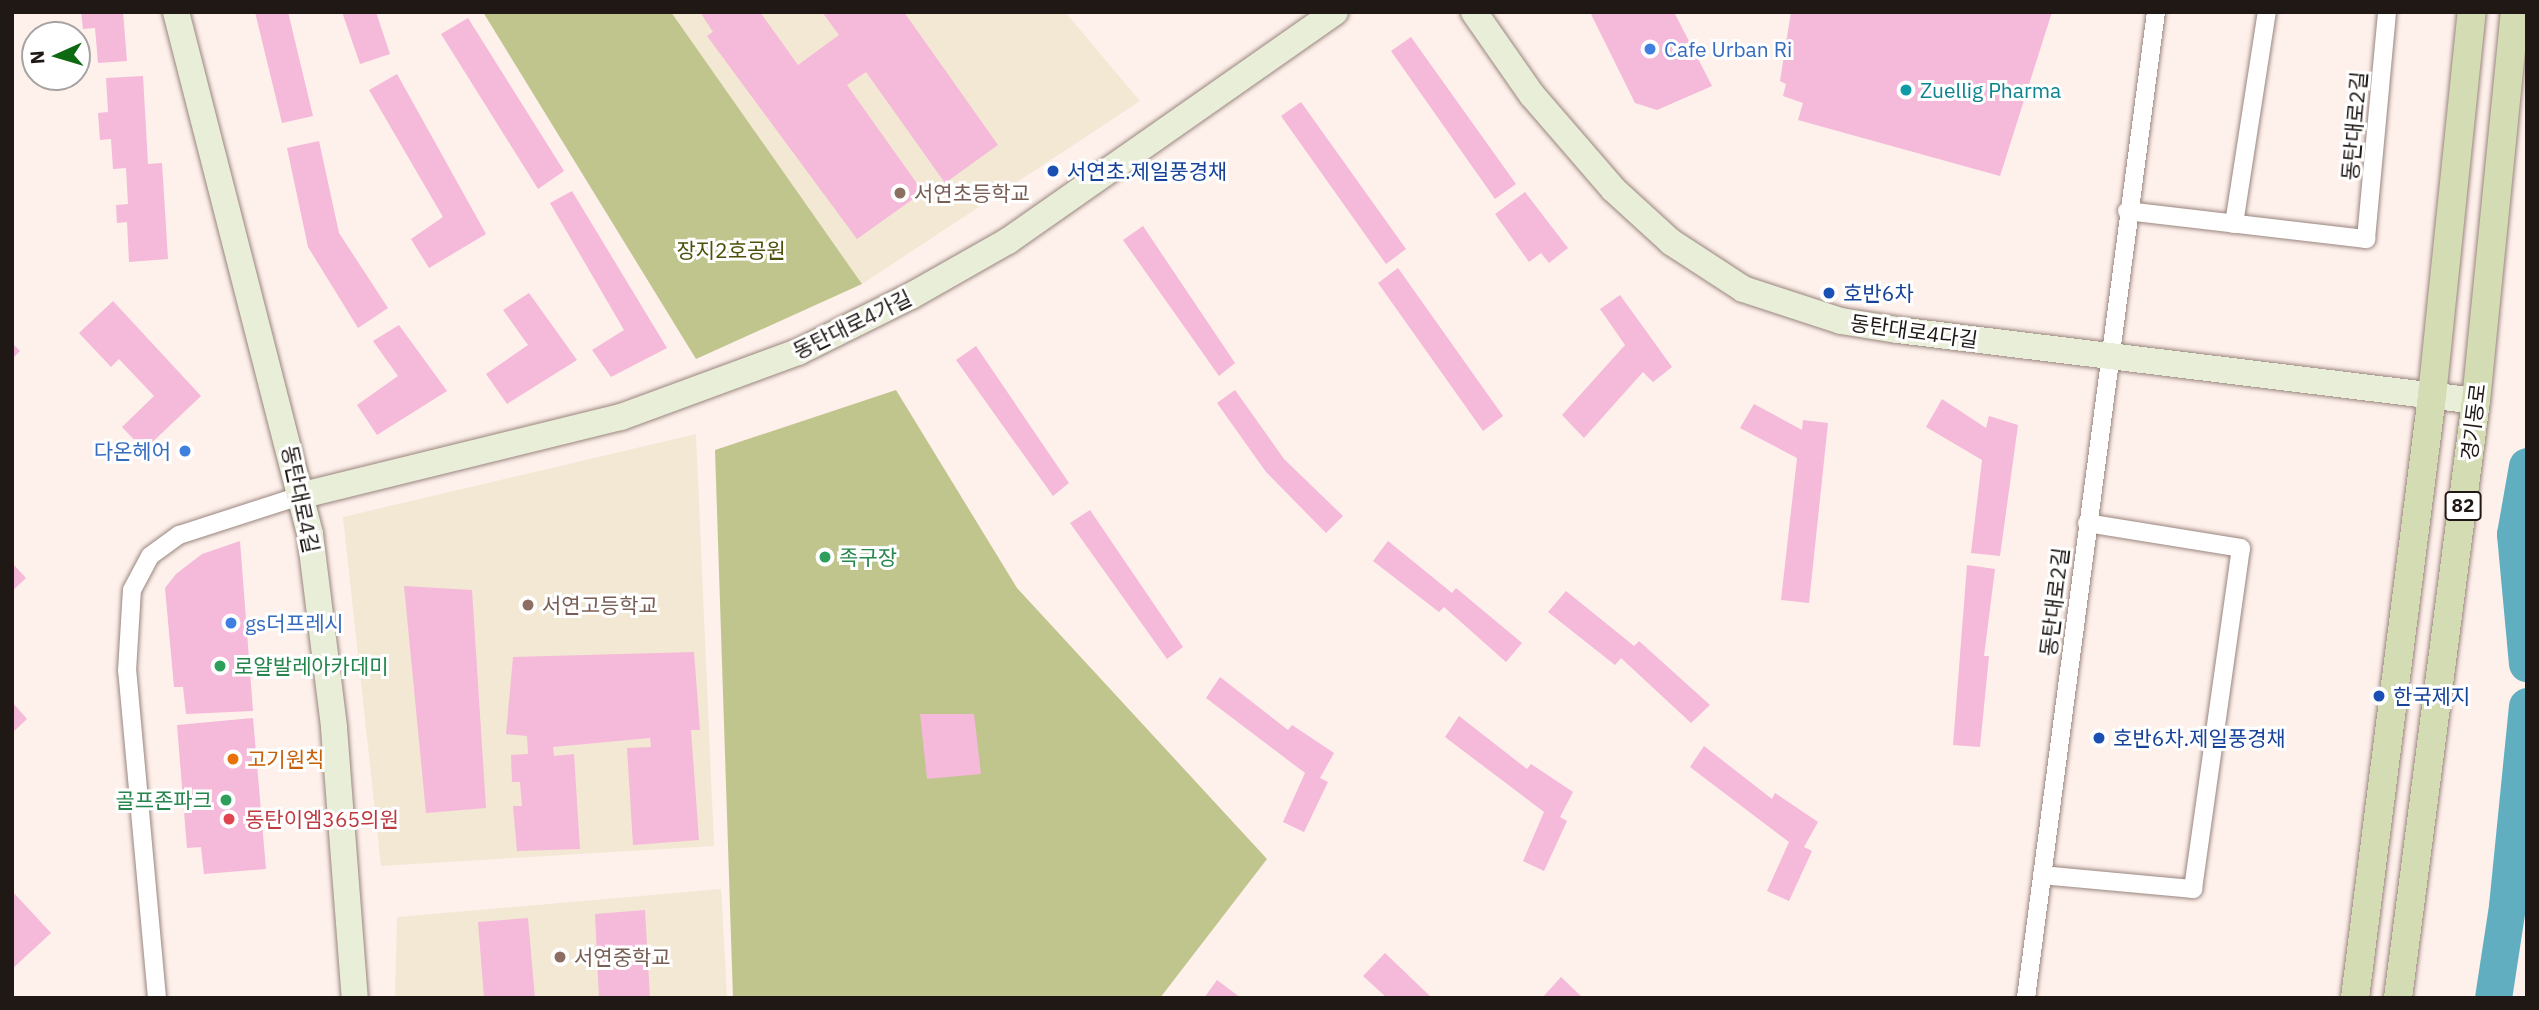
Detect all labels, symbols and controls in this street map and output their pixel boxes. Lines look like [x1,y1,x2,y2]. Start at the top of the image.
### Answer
north arrow [21,21,91,91]
place label: Cafe Urban Ri [1664,36,1792,62]
marker: Cafe Urban Ri [1642,41,1658,57]
text: N [25,50,49,65]
street label: 동탄대로2길 [2337,71,2371,181]
place label: Zuellig Pharma [1920,77,2061,103]
marker: Zuellig Pharma [1898,82,1914,98]
place label: 서연초.제일풍경채 [1067,158,1227,184]
marker: 서연초.제일풍경채 [1045,163,1061,179]
place label: 서연초등학교 [914,180,1030,206]
marker: 서연초등학교 [892,185,908,201]
park label: 장지2호공원 [676,237,786,263]
place label: 호반6차 [1843,280,1914,306]
street label: 동탄대로4가길 [789,285,915,363]
marker: 호반6차 [1821,285,1837,301]
street label: 동탄대로4다길 [1849,310,1979,352]
street label: 경기동로 [2456,382,2490,462]
place label: 다온헤어 [94,438,171,464]
marker: 다온헤어 [177,443,193,459]
street label: 동탄대로4길 [277,443,325,555]
road number: 82 [2444,491,2482,522]
place label: 족구장 [839,544,897,570]
street label: 동탄대로2길 [2035,546,2073,658]
marker: 족구장 [817,549,833,565]
place label: 서연고등학교 [542,592,658,618]
marker: 서연고등학교 [520,597,536,613]
place label: gs더프레시 [245,610,344,636]
marker: gs더프레시 [223,615,239,631]
place label: 로얄발레아카데미 [234,653,389,679]
marker: 로얄발레아카데미 [212,658,228,674]
place label: 한국제지 [2393,683,2470,709]
marker: 한국제지 [2371,688,2387,704]
place label: 호반6차.제일풍경채 [2113,725,2286,751]
marker: 호반6차.제일풍경채 [2091,730,2107,746]
place label: 고기원칙 [247,746,324,772]
marker: 고기원칙 [225,751,241,767]
place label: 골프존파크 [115,787,212,813]
marker: 골프존파크 [218,792,234,808]
place label: 동탄이엠365의원 [245,806,399,832]
marker: 동탄이엠365의원 [219,809,239,829]
place label: 서연중학교 [574,944,671,970]
marker: 서연중학교 [552,949,568,965]

